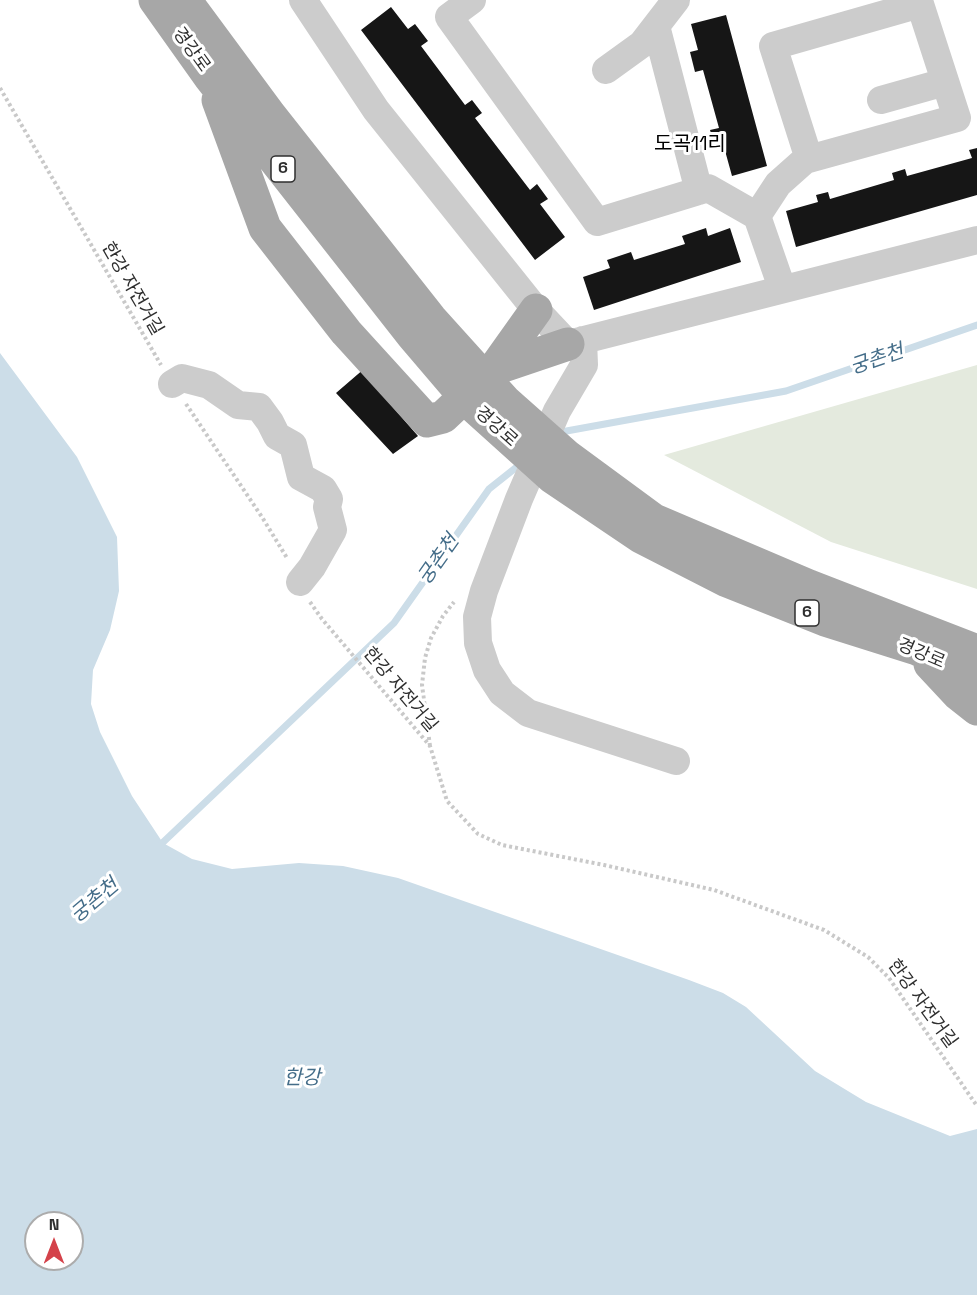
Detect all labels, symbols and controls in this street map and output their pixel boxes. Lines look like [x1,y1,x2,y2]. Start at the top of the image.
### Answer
street label: 경강로 [168,24,214,76]
district label: 도곡11리 [654,133,726,157]
road number: 6 [271,156,295,182]
street label: 한강 자전거길 [97,239,167,339]
water label: 궁촌천 [847,340,907,380]
street label: 경강로 [470,402,522,452]
water label: 궁촌천 [413,531,465,589]
road number: 6 [795,600,819,626]
street label: 경강로 [894,634,948,674]
street label: 한강 자전거길 [358,643,442,737]
water label: 궁촌천 [66,874,124,928]
street label: 한강 자전거길 [883,956,961,1052]
water label: 한강 [284,1067,320,1091]
north arrow [24,1211,84,1271]
text: N [49,1214,59,1235]

